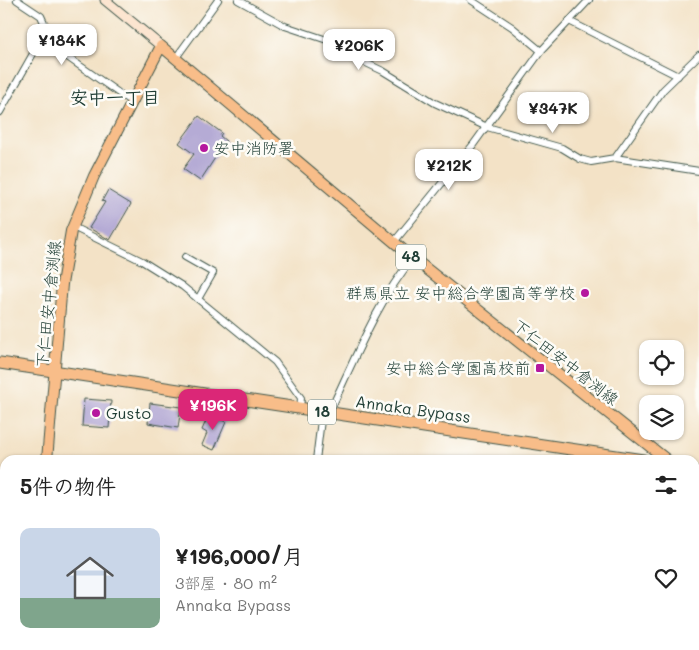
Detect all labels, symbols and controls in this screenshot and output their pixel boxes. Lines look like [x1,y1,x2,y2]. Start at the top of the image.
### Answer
pin: ¥184K [27,23,97,66]
pin: ¥206K [324,28,394,71]
text: ¥184K [38,29,86,50]
text: ¥206K [334,34,384,55]
district label: 安中一丁目 [70,85,160,109]
pin: ¥347K [518,92,588,134]
text: ¥347K [528,97,578,118]
place label: 安中消防署 [214,137,294,158]
marker: 安中消防署 [198,142,210,154]
pin: ¥212K [414,148,484,191]
text: ¥212K [426,154,472,175]
street label: 下仁田安中倉渕線 [30,239,65,369]
road number: 48 [396,244,426,270]
place label: 群馬県立 安中総合学園高等学校 [346,282,575,303]
marker: 群馬県立 安中総合学園高等学校 [579,287,591,299]
street label: 下仁田安中倉渕線 [509,314,623,409]
map controls [639,340,684,440]
button: locate [639,340,684,385]
place label: 安中総合学園高校前 [386,357,530,378]
marker: 安中総合学園高校前 [534,362,546,374]
pin: ¥196K [178,388,248,431]
street label: Annaka Bypass [354,390,472,427]
text: ¥196K [189,394,237,415]
button: layers [639,395,684,440]
road number: 18 [308,400,336,424]
place label: Gusto [106,402,151,423]
marker: Gusto [90,407,102,419]
icon: filters [652,471,680,499]
text: 5件の物件 [20,472,116,499]
text: ¥196,000/月 [175,542,304,569]
icon: home [60,548,120,608]
icon: heart [652,564,680,592]
text: 3部屋 · 80 m² [175,572,277,593]
text: Annaka Bypass [175,594,291,615]

